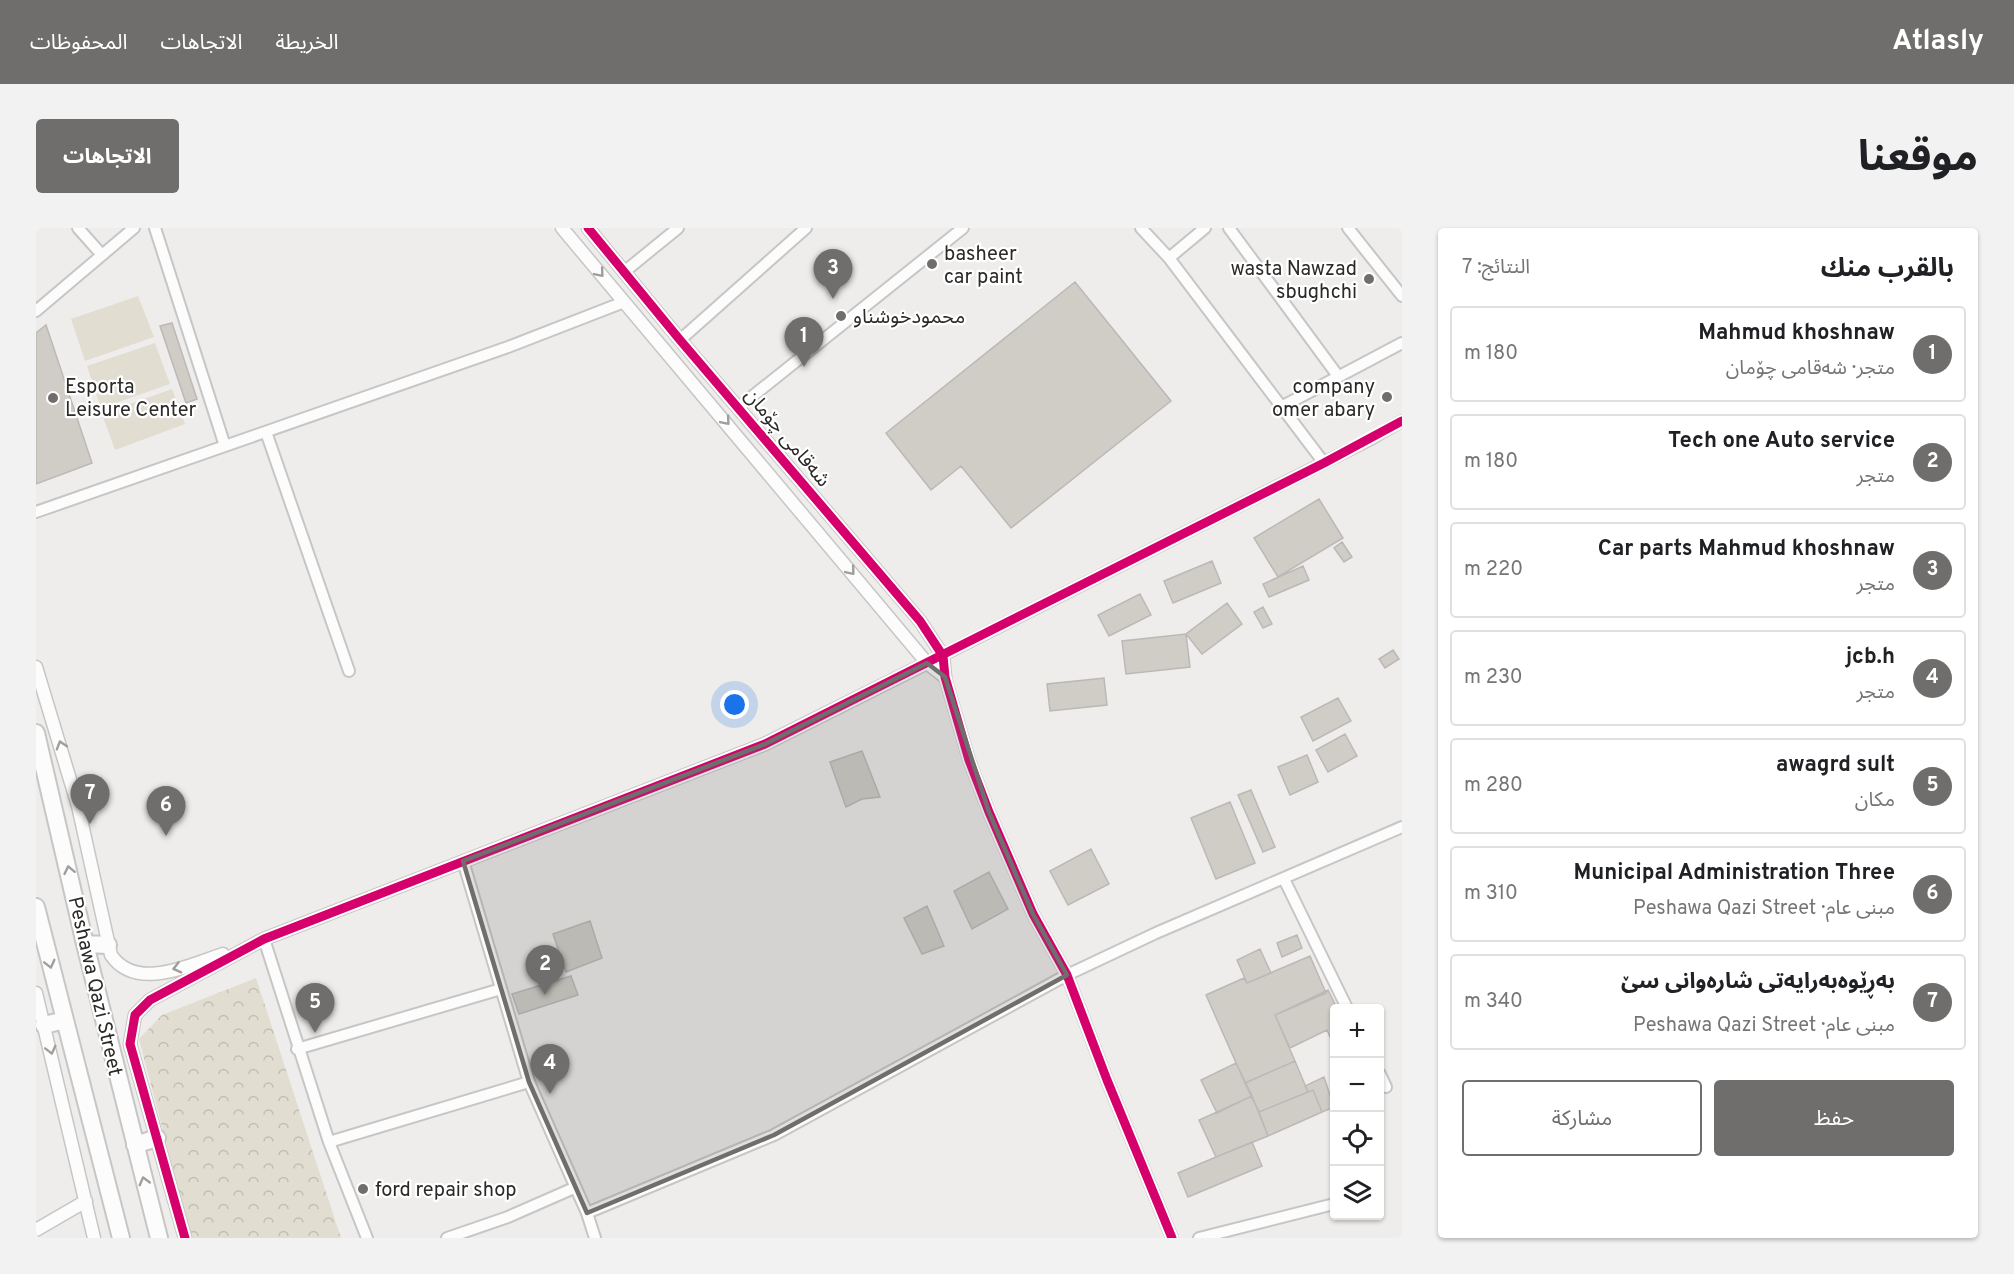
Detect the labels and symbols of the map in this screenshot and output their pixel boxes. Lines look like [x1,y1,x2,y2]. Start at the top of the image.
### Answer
place label: basheer car paint [944,242,1023,291]
pin: 3 [814,250,852,299]
marker: basheer car paint [925,257,939,271]
place label: wasta Nawzad sbughchi [1230,257,1357,306]
one-way arrow [593,266,604,277]
marker: wasta Nawzad sbughchi [1362,272,1376,286]
place label: محمودخوشناو [853,305,965,331]
marker: محمودخوشناو [834,309,848,323]
pin: 1 [784,318,824,367]
place label: Esporta Leisure Center [65,375,197,424]
place label: company omer abary [1272,375,1375,424]
street label: شەقامی چۆمان [738,383,835,493]
marker: company omer abary [1380,390,1394,404]
marker: Esporta Leisure Center [46,391,60,405]
one-way arrow [719,414,730,425]
one-way arrow [844,564,855,575]
your location [720,690,749,719]
one-way arrow [56,740,68,751]
pin: 7 [70,774,110,824]
pin: 6 [146,786,186,836]
one-way arrow [63,865,76,875]
street label: Peshawa Qazi Street [61,894,127,1079]
pin: 2 [526,946,564,995]
one-way arrow [43,959,56,969]
one-way arrow [172,961,182,974]
pin: 5 [296,984,334,1033]
one-way arrow [43,1044,56,1054]
pin: 4 [530,1044,570,1094]
one-way arrow [139,1177,152,1187]
place label: ford repair shop [375,1178,517,1204]
marker: ford repair shop [356,1182,370,1196]

